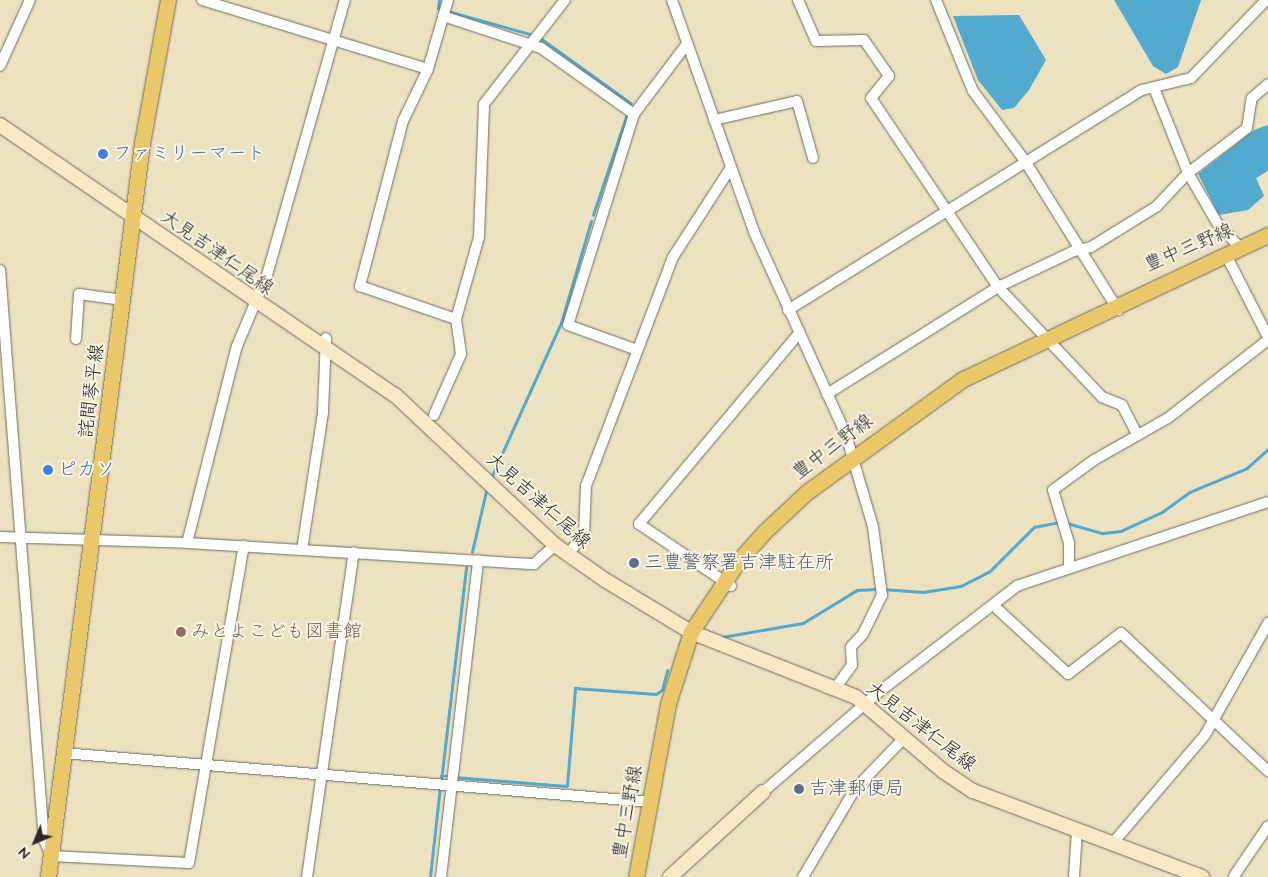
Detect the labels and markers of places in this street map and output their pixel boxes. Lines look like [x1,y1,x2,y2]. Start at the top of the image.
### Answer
place label: ファミリーマート [113,143,265,165]
marker: ファミリーマート [97,148,109,160]
place label: ピカソ [58,459,115,481]
marker: ピカソ [42,464,54,476]
place label: 三豊警察署吉津駐在所 [644,552,834,574]
marker: 三豊警察署吉津駐在所 [628,557,640,569]
place label: みとよこども図書館 [191,621,362,643]
marker: みとよこども図書館 [175,626,187,638]
place label: 吉津郵便局 [809,778,904,800]
marker: 吉津郵便局 [793,783,805,795]

